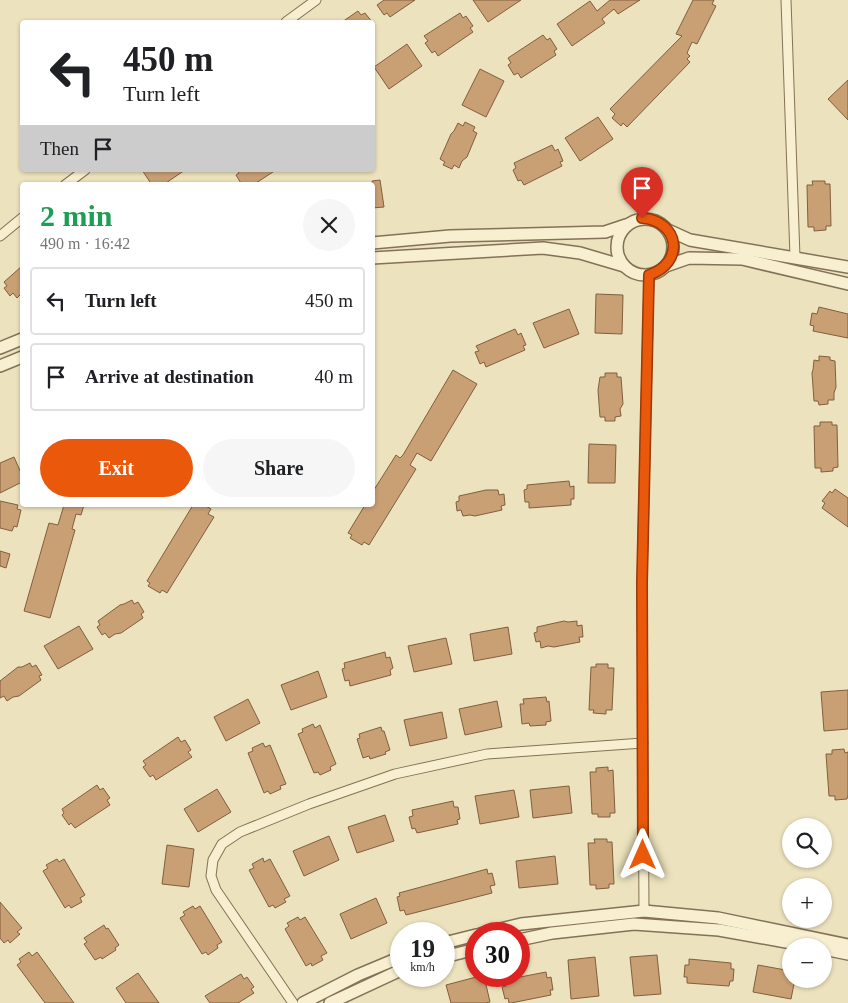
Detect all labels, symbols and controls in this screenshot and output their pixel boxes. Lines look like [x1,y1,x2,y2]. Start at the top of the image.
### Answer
icon: left [40,40,105,105]
text: 450 m [123,40,213,79]
text: Turn left [123,81,200,106]
icon: arrive [89,135,117,163]
text: Then [40,138,79,159]
pin [621,167,663,218]
icon: arrive [628,174,656,202]
text: 2 min [40,199,113,232]
button: close [303,199,355,251]
text: 490 m · 16:42 [40,235,130,252]
icon: left [42,287,70,315]
text: Turn left [85,290,157,311]
text: 450 m [305,290,353,311]
icon: arrive [42,363,70,391]
text: Arrive at destination [85,366,254,387]
text: 40 m [314,366,353,387]
button: Exit [40,439,193,497]
button: Share [203,439,355,497]
map controls [782,818,832,988]
button: search [782,818,832,868]
position arrow [616,828,668,880]
button: + [782,878,832,928]
speed limit sign: 30 [465,922,530,987]
text: 19 [410,935,435,962]
button: − [782,938,832,988]
text: km/h [410,960,435,974]

